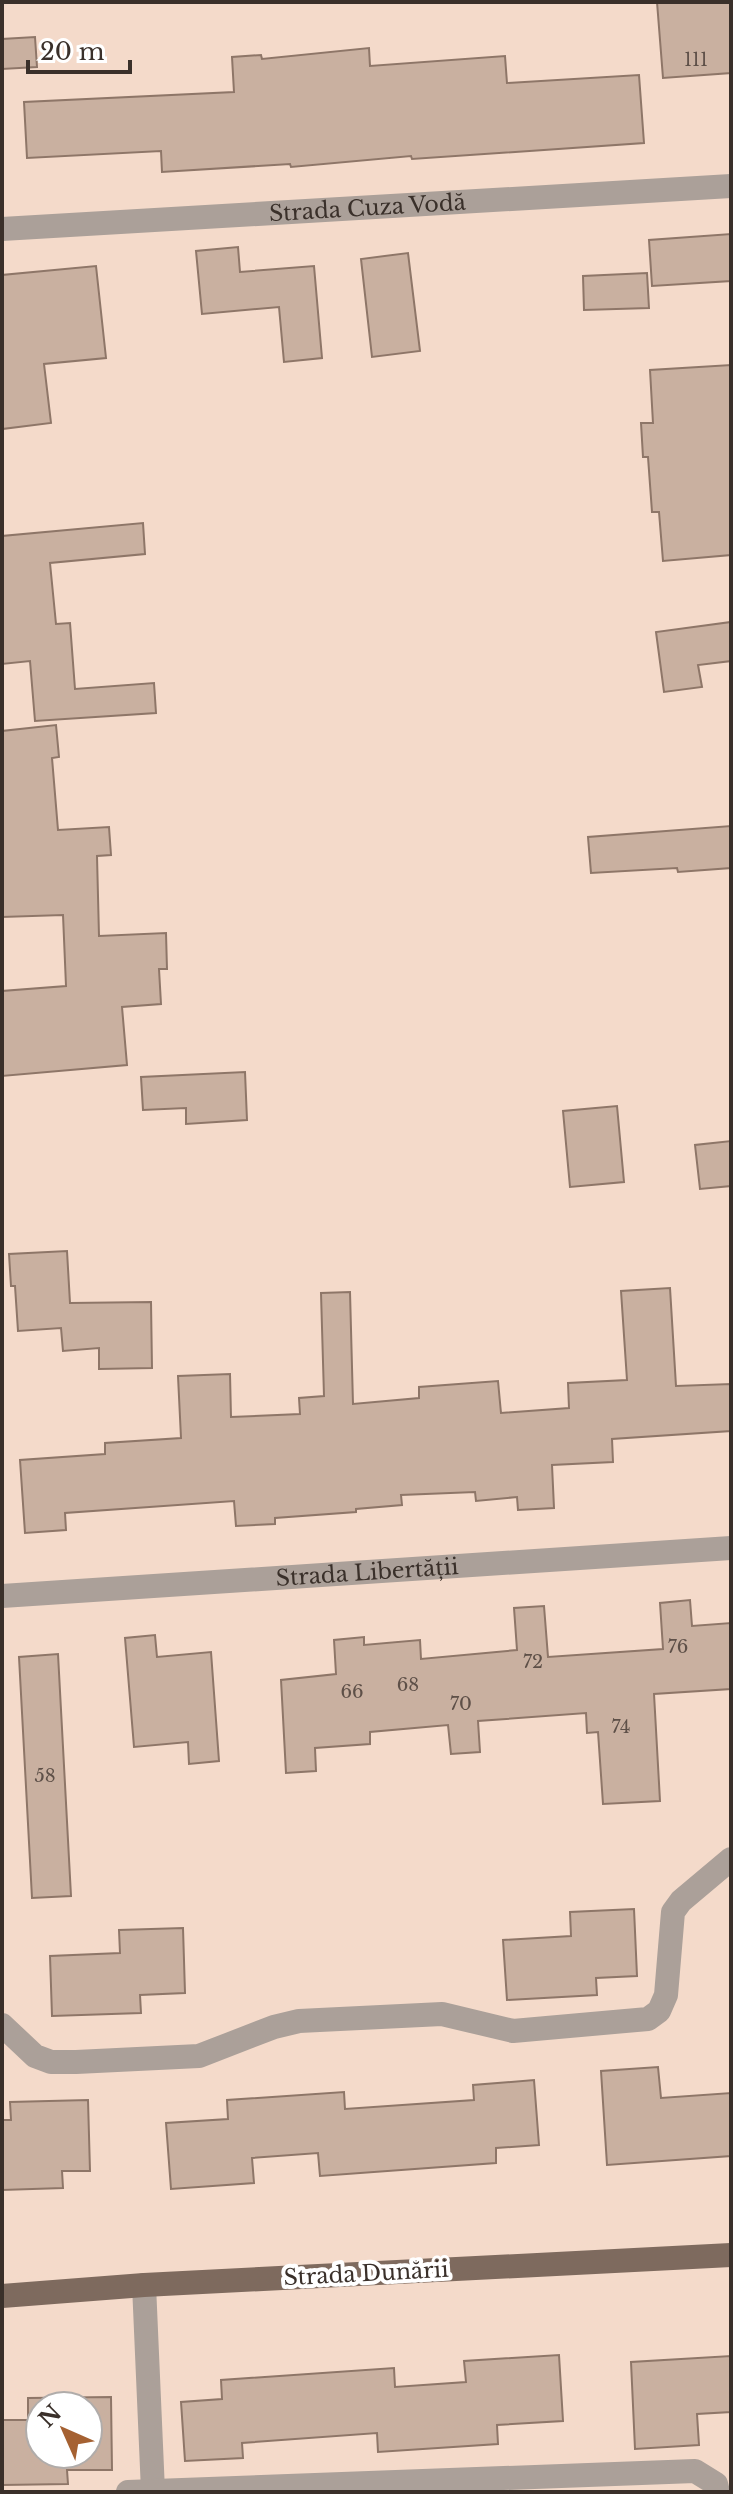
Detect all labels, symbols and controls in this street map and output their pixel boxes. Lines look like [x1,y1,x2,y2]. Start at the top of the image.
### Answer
scale bar [28,24,130,74]
text: 20 m [40,37,105,66]
house number: 111 [684,49,708,71]
street label: Strada Cuza Vodă [268,189,467,227]
street label: Strada Libertății [275,1553,460,1592]
house number: 76 [668,1636,688,1658]
house number: 72 [523,1651,543,1673]
house number: 68 [397,1674,419,1696]
house number: 66 [340,1681,364,1703]
house number: 70 [450,1693,472,1715]
house number: 74 [611,1716,631,1738]
house number: 58 [34,1765,56,1787]
street label: Strada Dunării [283,2256,450,2291]
north arrow [24,2390,104,2470]
text: N [33,2399,67,2433]

